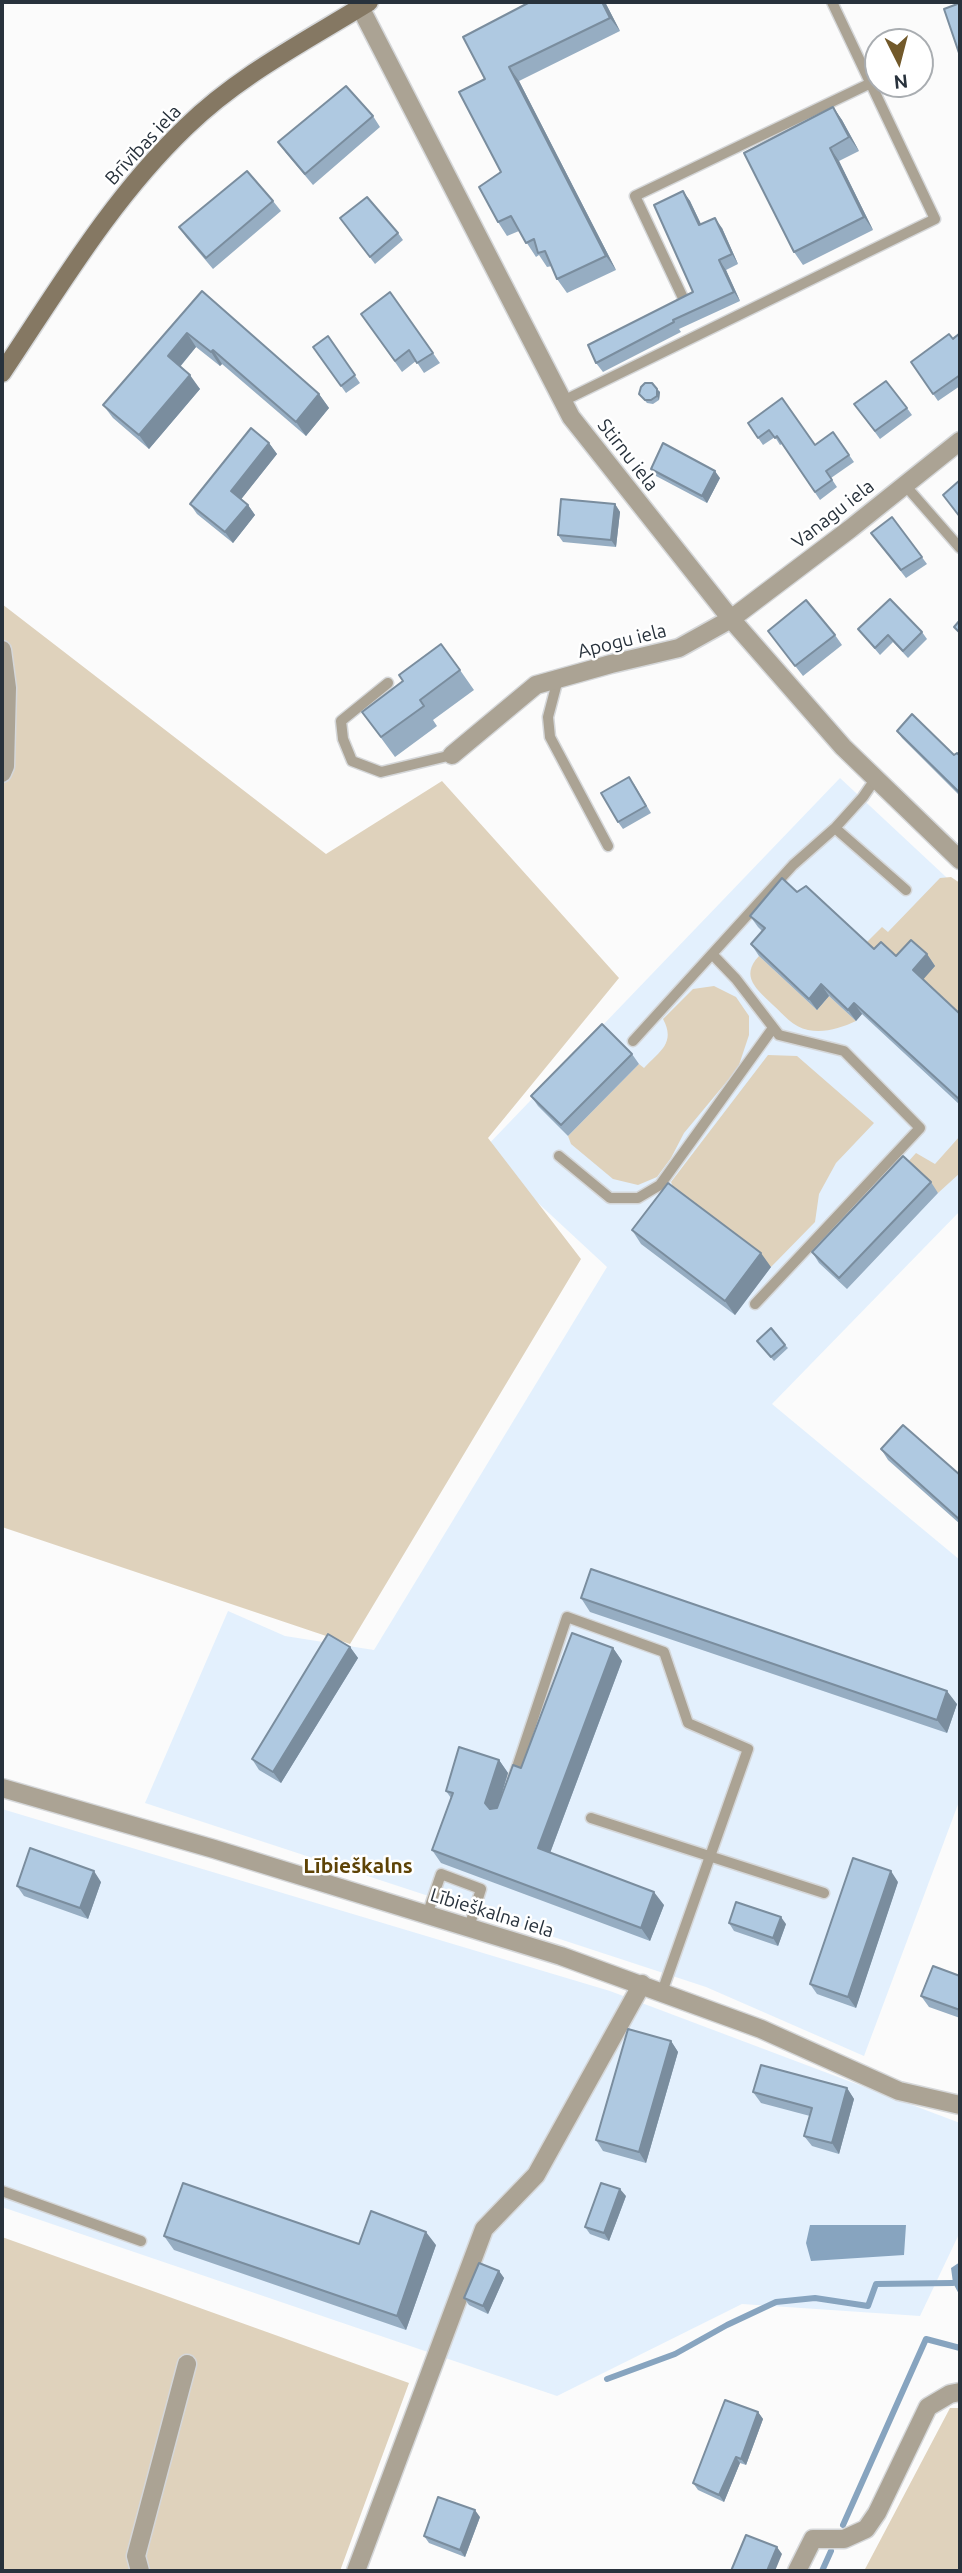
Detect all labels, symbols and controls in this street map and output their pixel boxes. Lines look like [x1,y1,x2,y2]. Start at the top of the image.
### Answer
north arrow [864,28,934,98]
text: N [893,70,909,94]
street label: Brīvības iela [100,100,186,190]
street label: Stirnu iela [593,414,663,496]
street label: Vanagu iela [787,475,879,553]
street label: Apogu iela [575,619,669,663]
district label: Lībieškalns [303,1853,413,1879]
street label: Lībieškalna iela [427,1883,557,1943]

